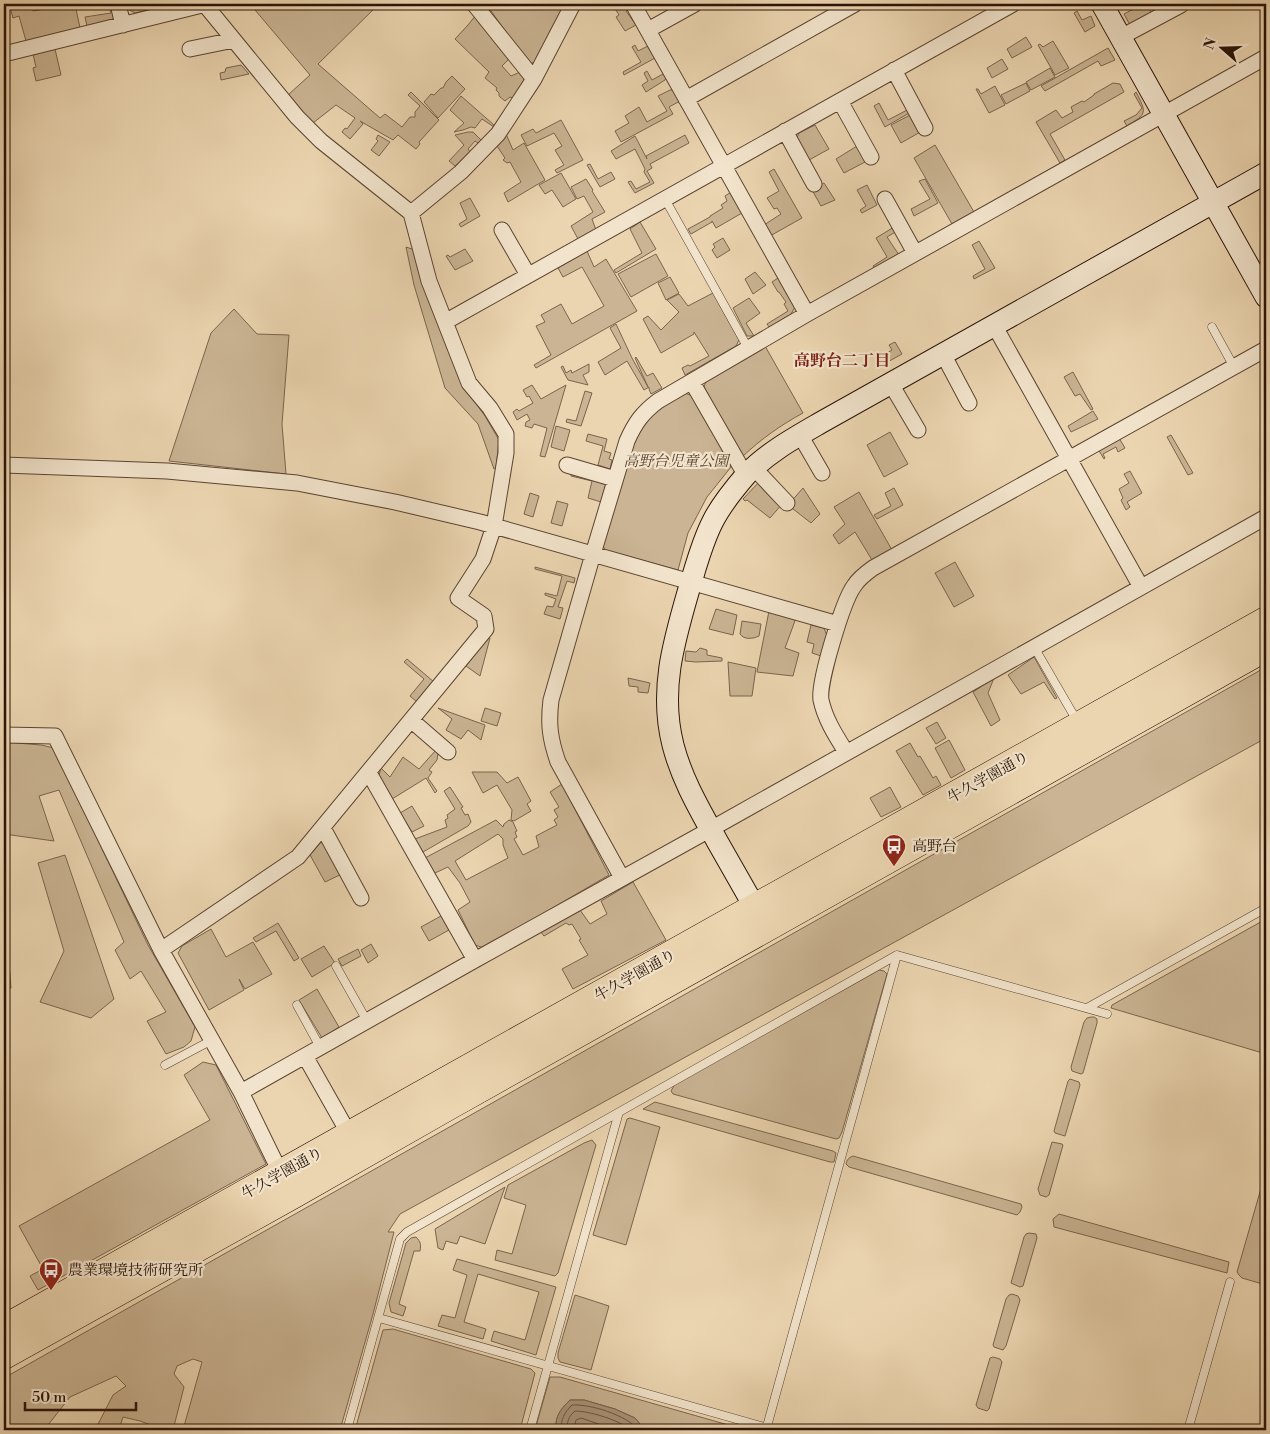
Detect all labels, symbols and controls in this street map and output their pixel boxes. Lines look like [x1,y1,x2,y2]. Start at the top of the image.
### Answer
north arrow [1198,22,1248,72]
text: N [1200,36,1221,52]
district label: 高野台二丁目 [794,351,890,371]
park label: 高野台児童公園 [623,452,731,471]
street label: 牛久学園通り [944,747,1032,808]
bus stop icon: 高野台 [881,833,907,867]
place label: 高野台 [912,837,957,856]
street label: 牛久学園通り [591,945,679,1006]
street label: 牛久学園通り [238,1143,326,1204]
bus stop icon: 農業環境技術研究所 [38,1257,64,1291]
place label: 農業環境技術研究所 [68,1261,203,1280]
scale bar [25,1379,136,1411]
text: 50 m [32,1388,66,1407]

